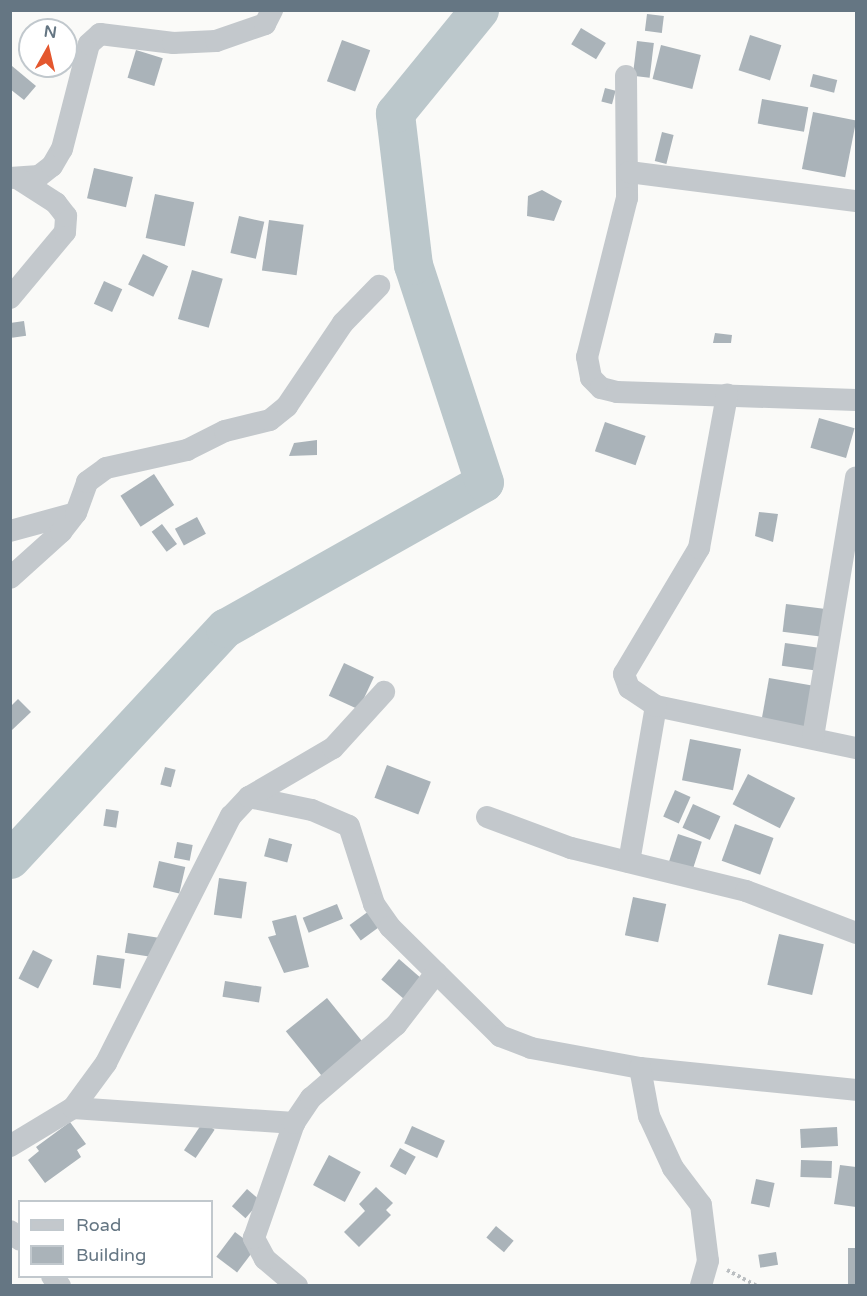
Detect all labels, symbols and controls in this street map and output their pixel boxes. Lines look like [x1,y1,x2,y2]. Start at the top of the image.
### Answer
north arrow [18,18,78,78]
text: N [42,21,58,43]
legend [18,1200,213,1278]
text: Road [76,1214,121,1236]
text: Building [76,1244,146,1266]

